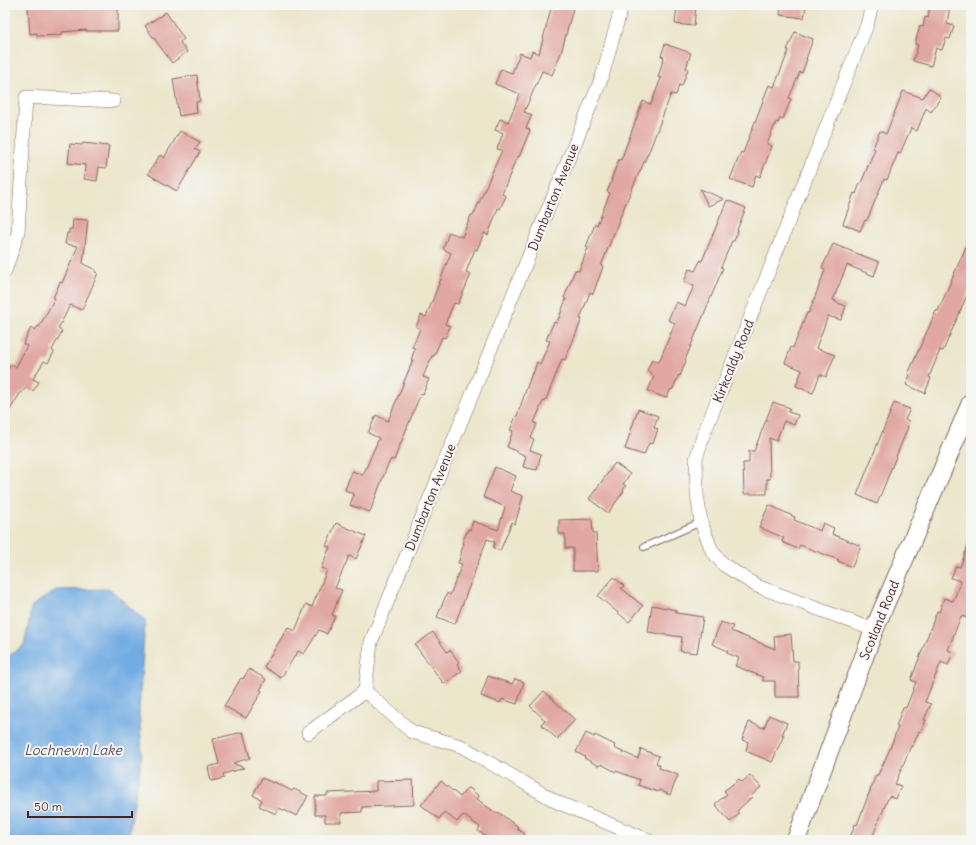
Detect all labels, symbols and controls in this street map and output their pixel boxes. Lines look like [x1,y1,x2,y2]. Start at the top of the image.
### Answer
street label: Dumbarton Avenue [524,141,583,253]
street label: Kirkcaldy Road [709,317,758,405]
street label: Dumbarton Avenue [401,441,460,553]
street label: Scotland Road [856,578,903,663]
water label: Lochnevin Lake [24,741,123,759]
scale bar [28,793,132,819]
text: 50 m [34,799,63,814]

